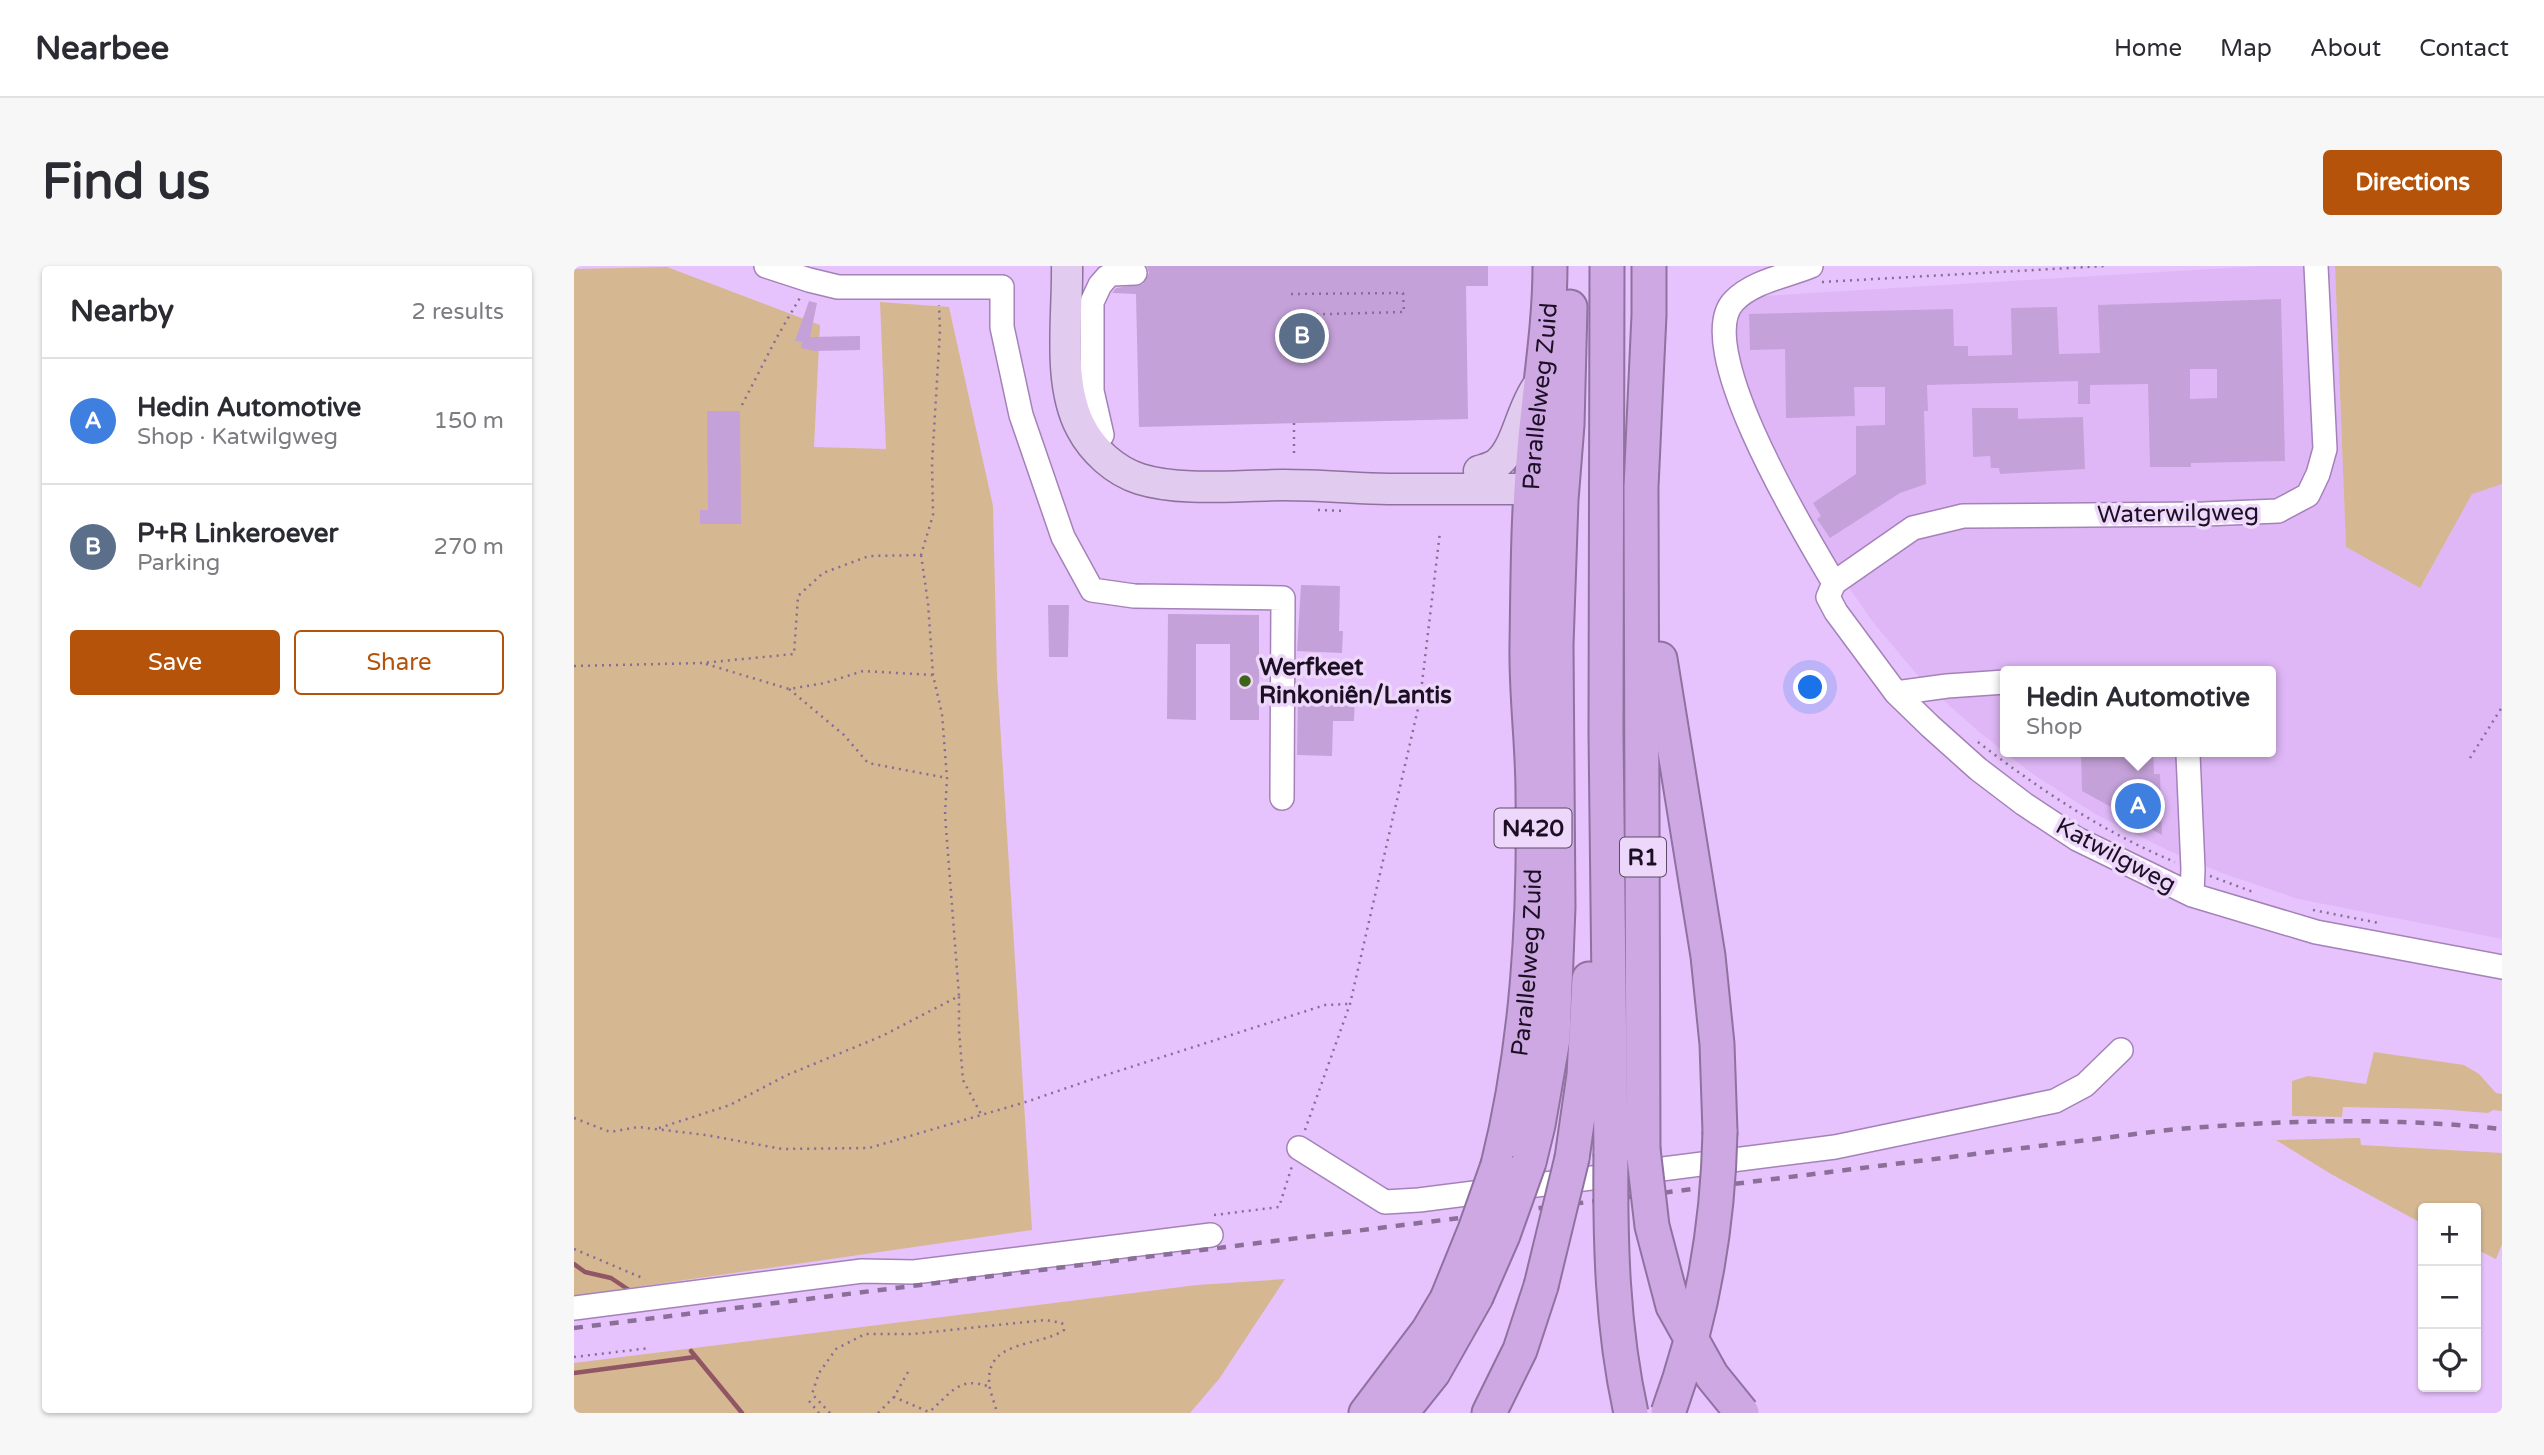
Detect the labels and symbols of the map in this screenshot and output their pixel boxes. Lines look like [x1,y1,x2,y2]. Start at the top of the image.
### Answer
street label: Parallelweg Zuid [1517,302,1564,491]
pin: B [1279,310,1325,362]
street label: Waterwilgweg [2097,498,2259,529]
place label: Werfkeet Rinkoniên/Lantis [1259,653,1452,710]
your location [1793,670,1827,704]
marker: Werfkeet Rinkoniên/Lantis [1237,673,1253,689]
pin: A [2115,780,2161,832]
road number: N420 [1494,808,1572,848]
street label: Katwilgweg [2051,812,2181,899]
road number: R1 [1620,838,1666,876]
street label: Parallelweg Zuid [1505,868,1548,1058]

